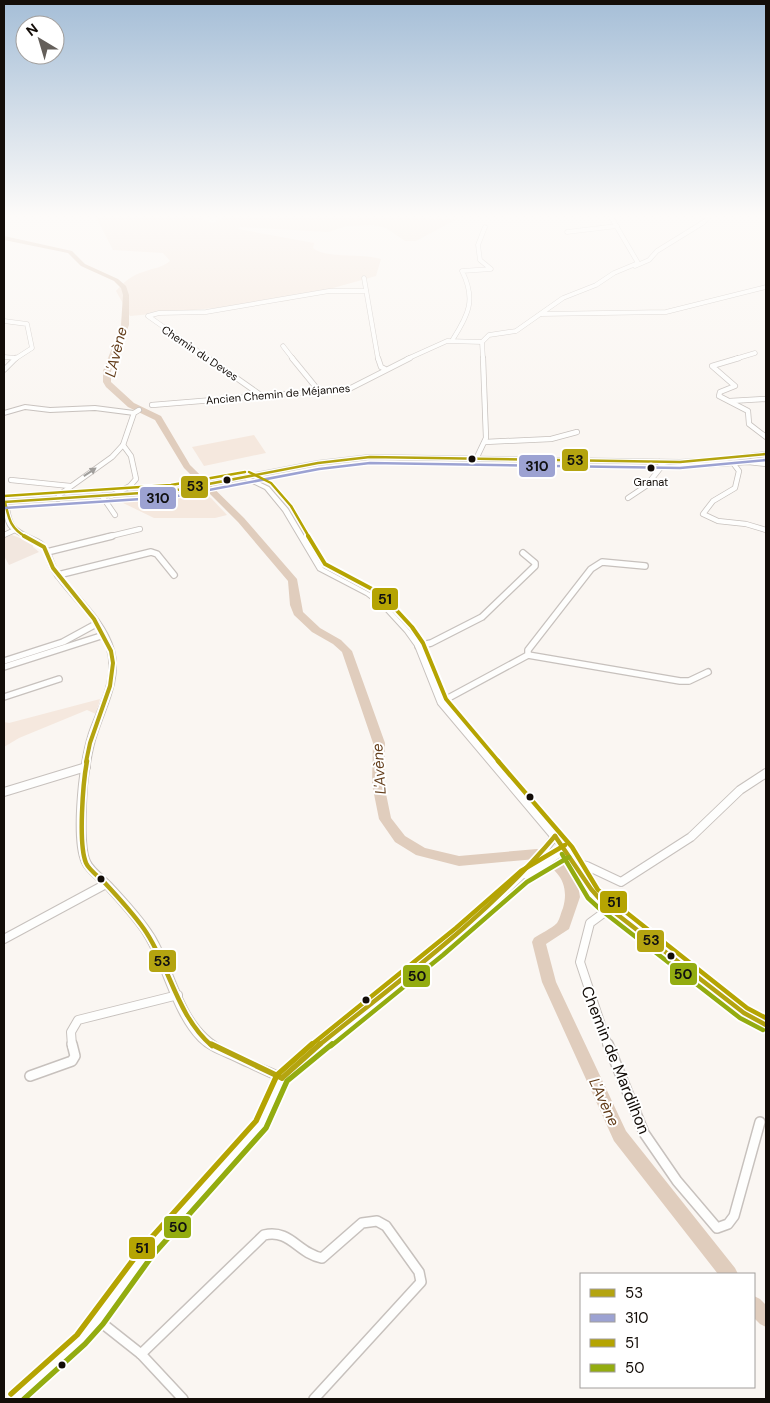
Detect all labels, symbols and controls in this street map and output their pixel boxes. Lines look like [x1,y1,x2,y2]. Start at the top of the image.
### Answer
north arrow [15,15,65,65]
text: N [22,20,42,40]
street label: Chemin du Deves [159,322,241,384]
water label: L'Avène [100,324,132,379]
street label: Ancien Chemin de Méjannes [205,381,351,407]
line badge: 53 [561,448,589,472]
text: 53 [566,451,584,469]
unlabelled marker [467,454,477,464]
line badge: 310 [518,454,556,478]
text: 310 [525,457,549,475]
marker: Granat [646,463,656,473]
one-way arrow [84,467,97,477]
line badge: 53 [180,475,209,499]
unlabelled marker [222,475,232,485]
place label: Granat [634,475,668,489]
text: 53 [186,477,204,495]
line badge: 310 [139,486,177,510]
text: 310 [146,489,170,507]
line badge: 51 [371,587,399,611]
text: 51 [378,590,392,608]
water label: L'Avène [367,742,391,795]
unlabelled marker [525,792,535,802]
unlabelled marker [96,874,106,884]
line badge: 51 [599,890,628,914]
text: 51 [607,893,621,911]
line badge: 53 [636,929,665,953]
text: 53 [642,931,660,949]
line badge: 53 [148,949,177,973]
unlabelled marker [666,951,676,961]
text: 53 [153,952,171,970]
line badge: 50 [669,962,698,986]
line badge: 50 [402,964,431,988]
text: 50 [674,965,692,983]
text: 50 [408,967,426,985]
street label: Chemin de Mardilhon [576,983,655,1137]
unlabelled marker [361,995,371,1005]
water label: L'Avène [584,1075,624,1130]
line badge: 50 [163,1215,192,1239]
text: 50 [169,1218,187,1236]
line badge: 51 [128,1236,156,1260]
text: 51 [135,1239,149,1257]
legend [580,1273,755,1388]
text: 53 [625,1283,643,1303]
text: 310 [625,1308,649,1328]
text: 51 [625,1333,639,1353]
text: 50 [625,1358,644,1378]
unlabelled marker [57,1360,67,1370]

